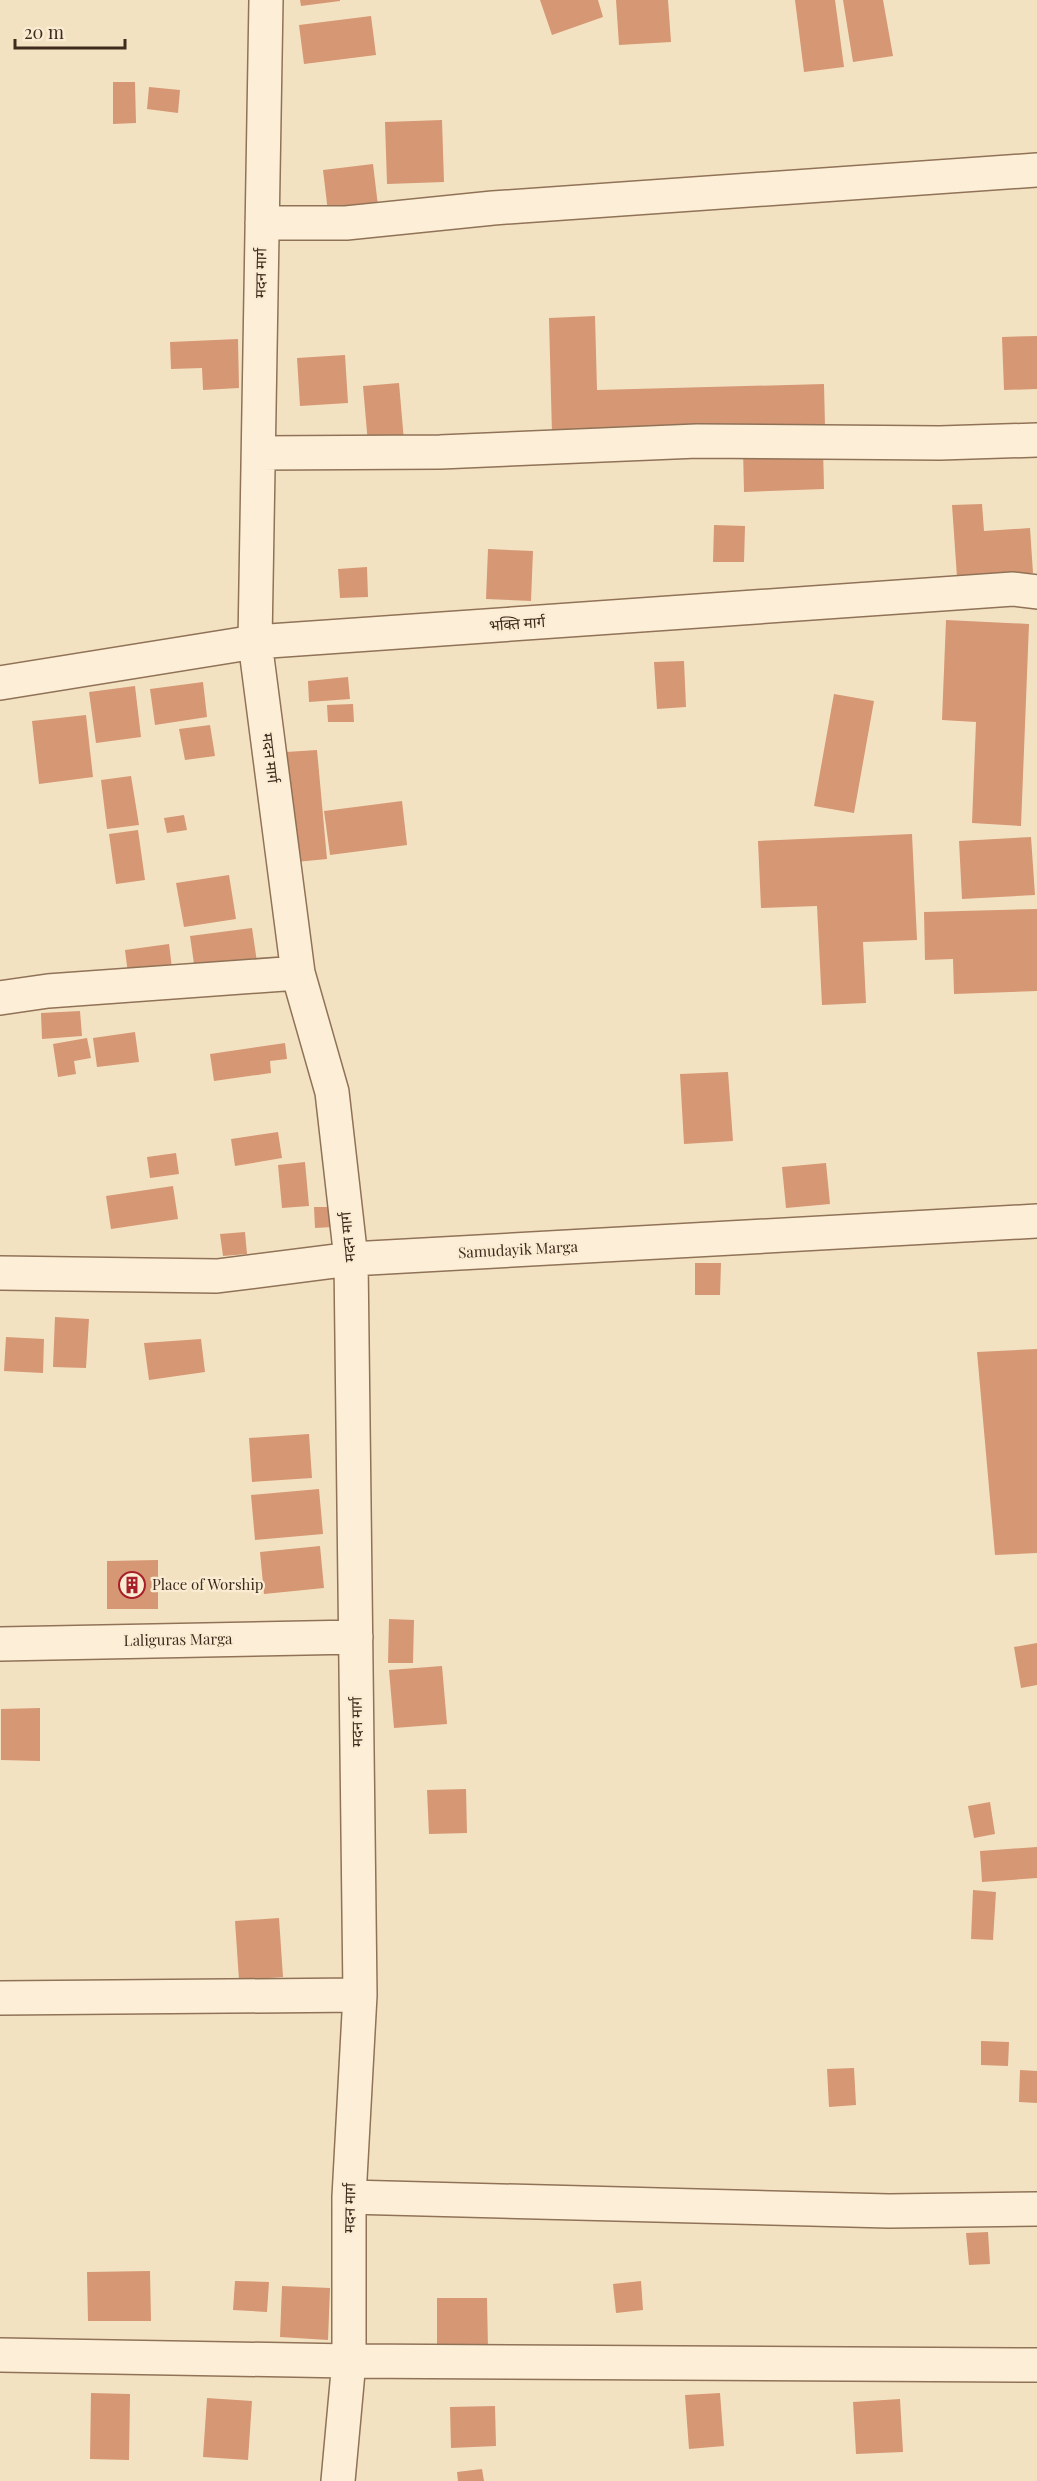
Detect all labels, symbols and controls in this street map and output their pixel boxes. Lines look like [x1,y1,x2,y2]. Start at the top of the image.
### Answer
scale bar [15,12,124,50]
text: 20 m [24,20,64,44]
street label: मदन मार्ग [250,247,270,298]
street label: भक्ति मार्ग [488,611,547,635]
street label: मदन मार्ग [258,732,284,785]
street label: मदन मार्ग [334,1210,360,1263]
street label: Samudayik Marga [458,1236,579,1262]
building icon: Place of Worship [117,1570,147,1600]
place label: Place of Worship [152,1574,264,1594]
street label: Laliguras Marga [124,1628,233,1650]
street label: मदन मार्ग [346,1696,366,1747]
street label: मदन मार्ग [339,2182,359,2233]

